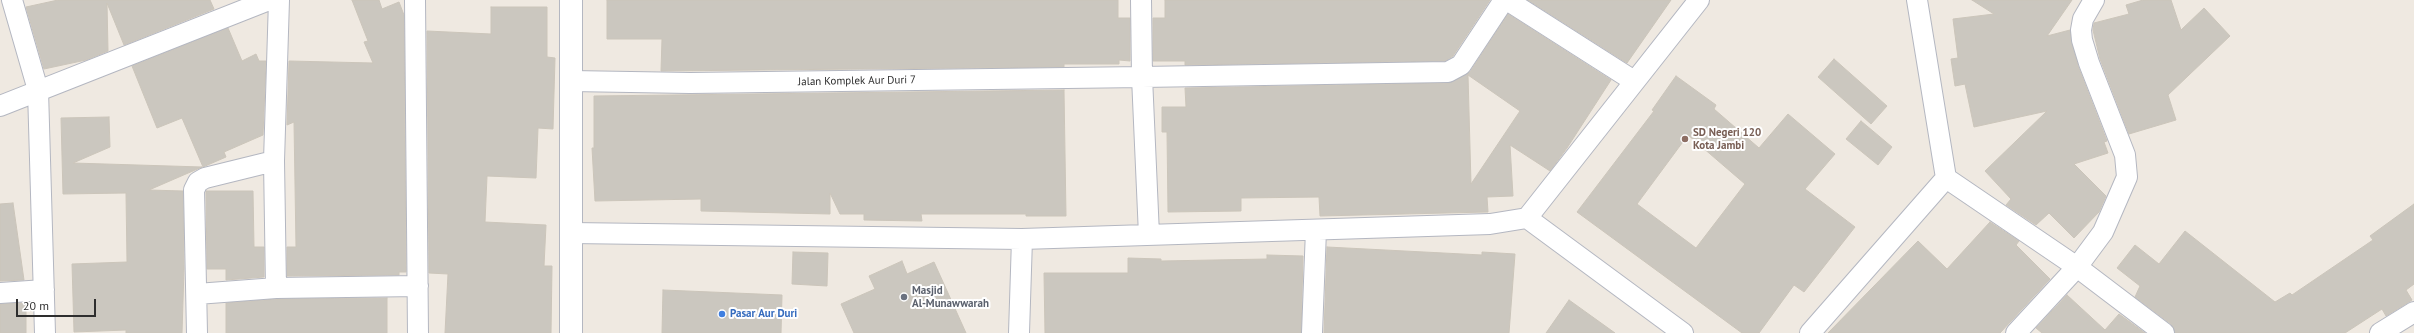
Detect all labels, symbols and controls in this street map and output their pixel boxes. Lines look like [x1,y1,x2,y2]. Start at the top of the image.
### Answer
street label: Jalan Komplek Aur Duri 7 [798,73,916,89]
place label: SD Negeri 120 Kota Jambi [1693,126,1761,152]
marker: SD Negeri 120 Kota Jambi [1680,134,1690,144]
place label: Masjid Al-Munawwarah [912,284,989,310]
scale bar [18,291,98,317]
marker: Masjid Al-Munawwarah [899,292,909,302]
text: 20 m [23,298,49,313]
place label: Pasar Aur Duri [730,307,797,321]
marker: Pasar Aur Duri [717,309,727,319]

